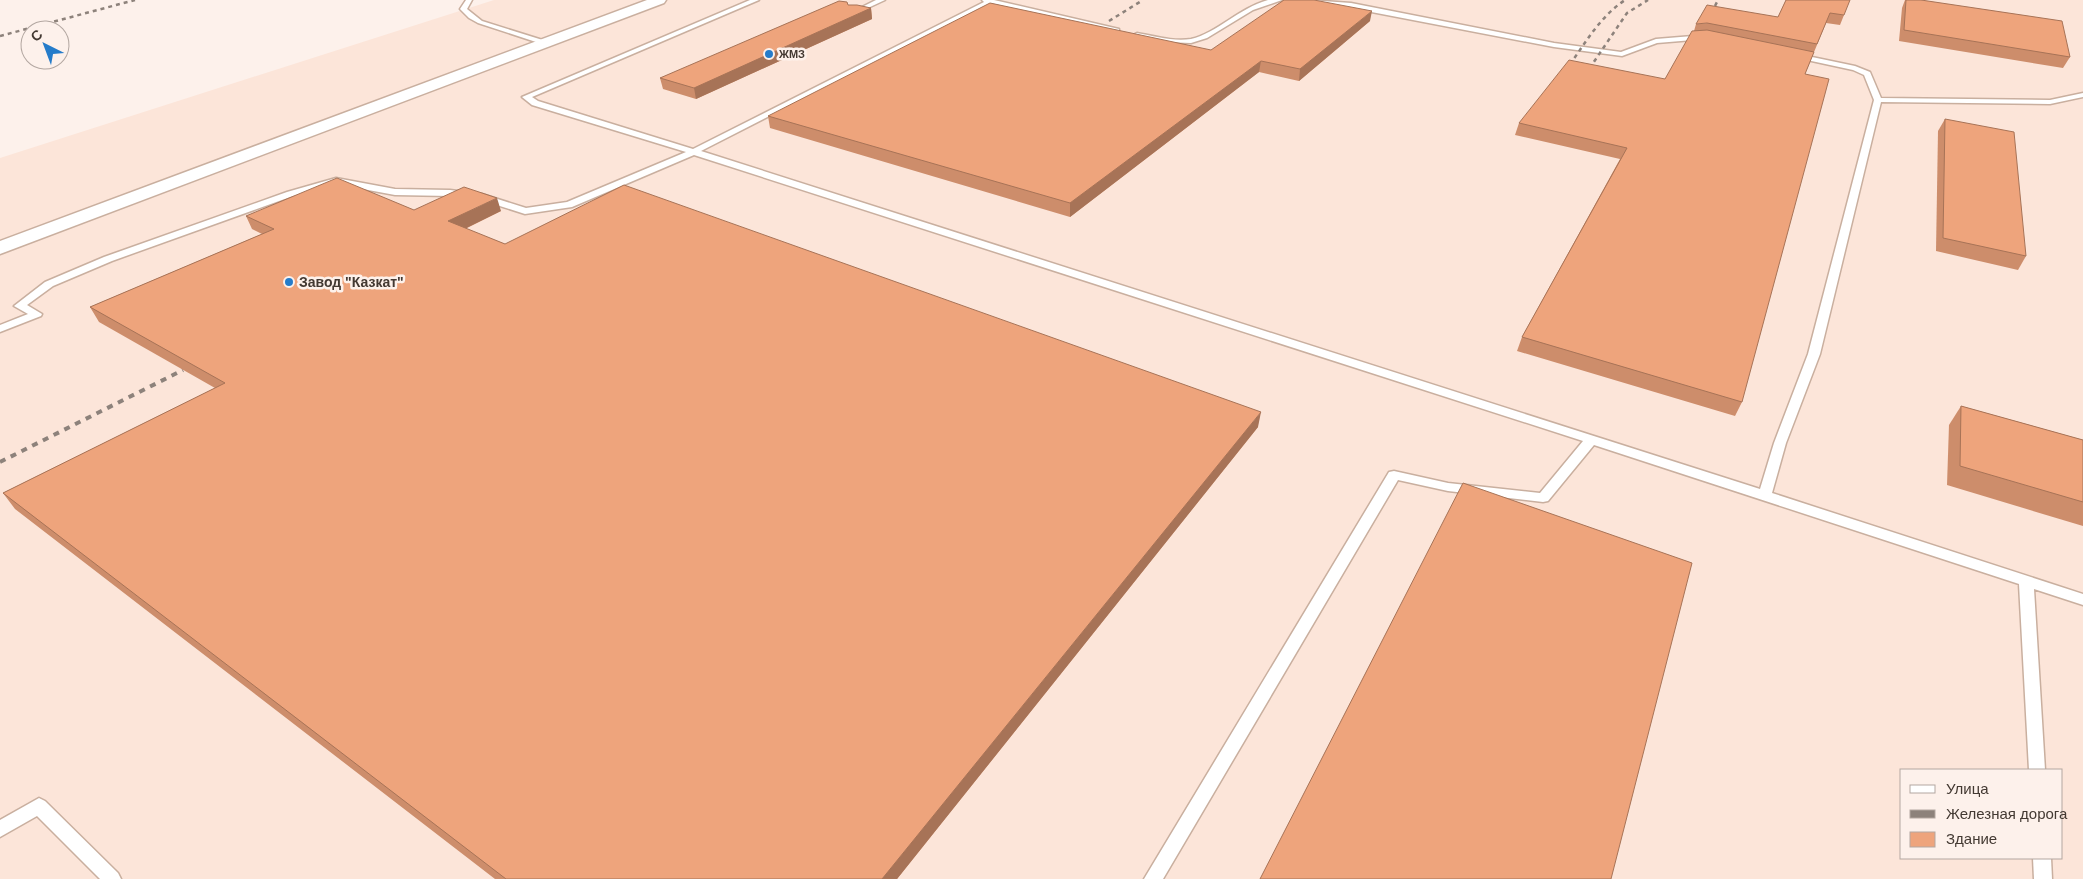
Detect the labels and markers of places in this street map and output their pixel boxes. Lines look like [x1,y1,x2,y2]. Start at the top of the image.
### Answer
marker: ЖМЗ [763,48,775,60]
place label: ЖМЗ [778,48,805,60]
place label: Завод "Казкат" [299,274,404,290]
marker: Завод "Казкат" [283,276,295,288]

